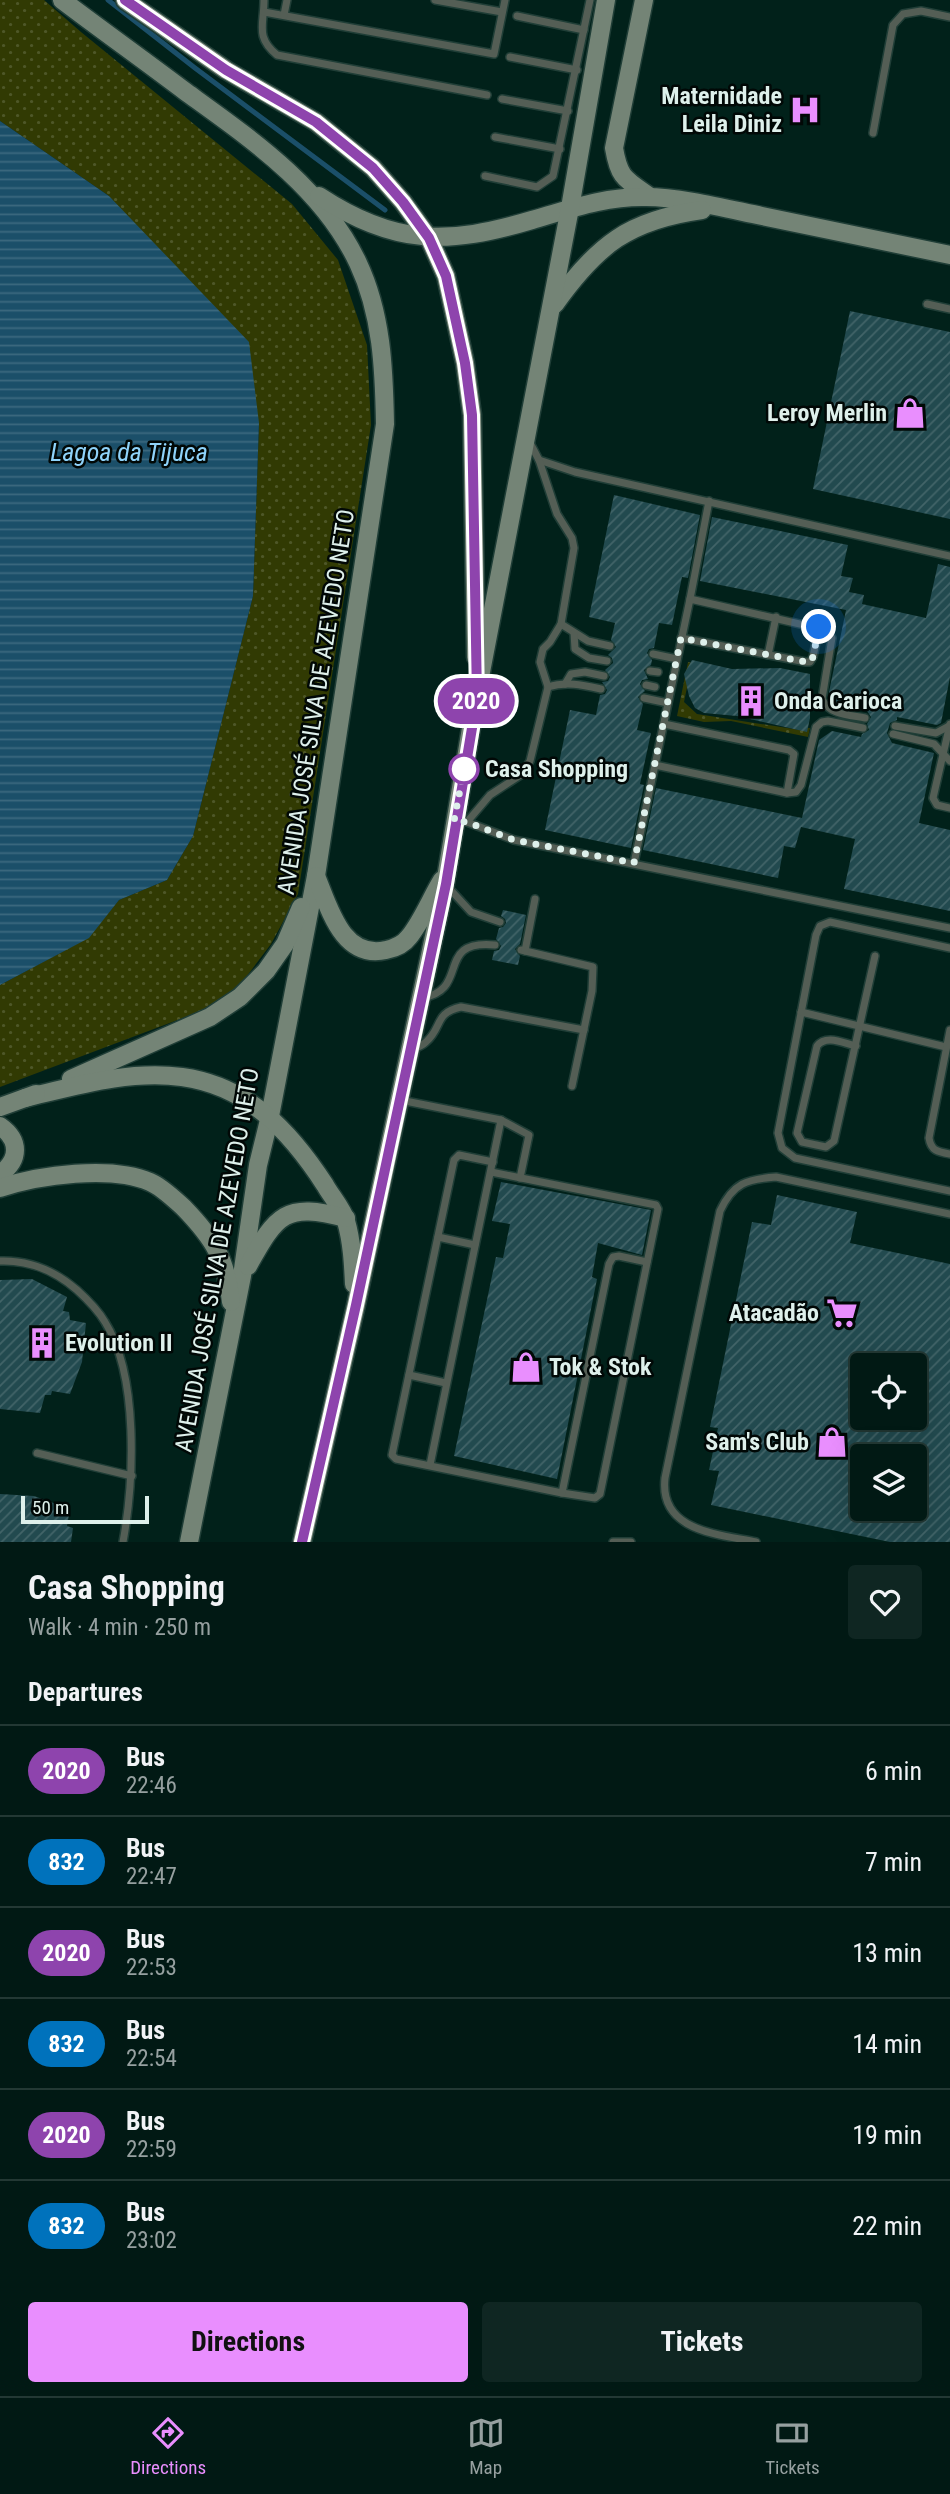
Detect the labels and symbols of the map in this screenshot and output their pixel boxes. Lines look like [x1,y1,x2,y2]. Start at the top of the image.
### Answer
place label: Maternidade Leila Diniz [661,82,782,138]
hospital icon: Maternidade Leila Diniz [788,93,822,127]
shop icon: Leroy Merlin [893,396,927,430]
place label: Leroy Merlin [767,399,887,427]
water label: Lagoa da Tijuca [50,437,208,467]
street label: AVENIDA JOSÉ SILVA DE AZEVEDO NETO [272,507,360,897]
your location [801,609,836,644]
line badge: 2020 [427,678,525,724]
building icon: Onda Carioca [734,684,768,718]
place label: Onda Carioca [774,687,902,715]
marker: Casa Shopping [449,754,479,784]
place label: Casa Shopping [485,755,628,783]
street label: AVENIDA JOSÉ SILVA DE AZEVEDO NETO [169,1066,265,1454]
supermarket icon: Atacadão [825,1296,859,1330]
place label: Atacadão [729,1299,819,1327]
building icon: Evolution II [25,1326,59,1360]
place label: Evolution II [65,1329,173,1357]
shop icon: Tok & Stok [509,1350,543,1384]
place label: Tok & Stok [549,1353,652,1381]
shop icon: Sam's Club [815,1425,849,1459]
place label: Sam's Club [705,1428,809,1456]
scale bar [21,1493,149,1525]

